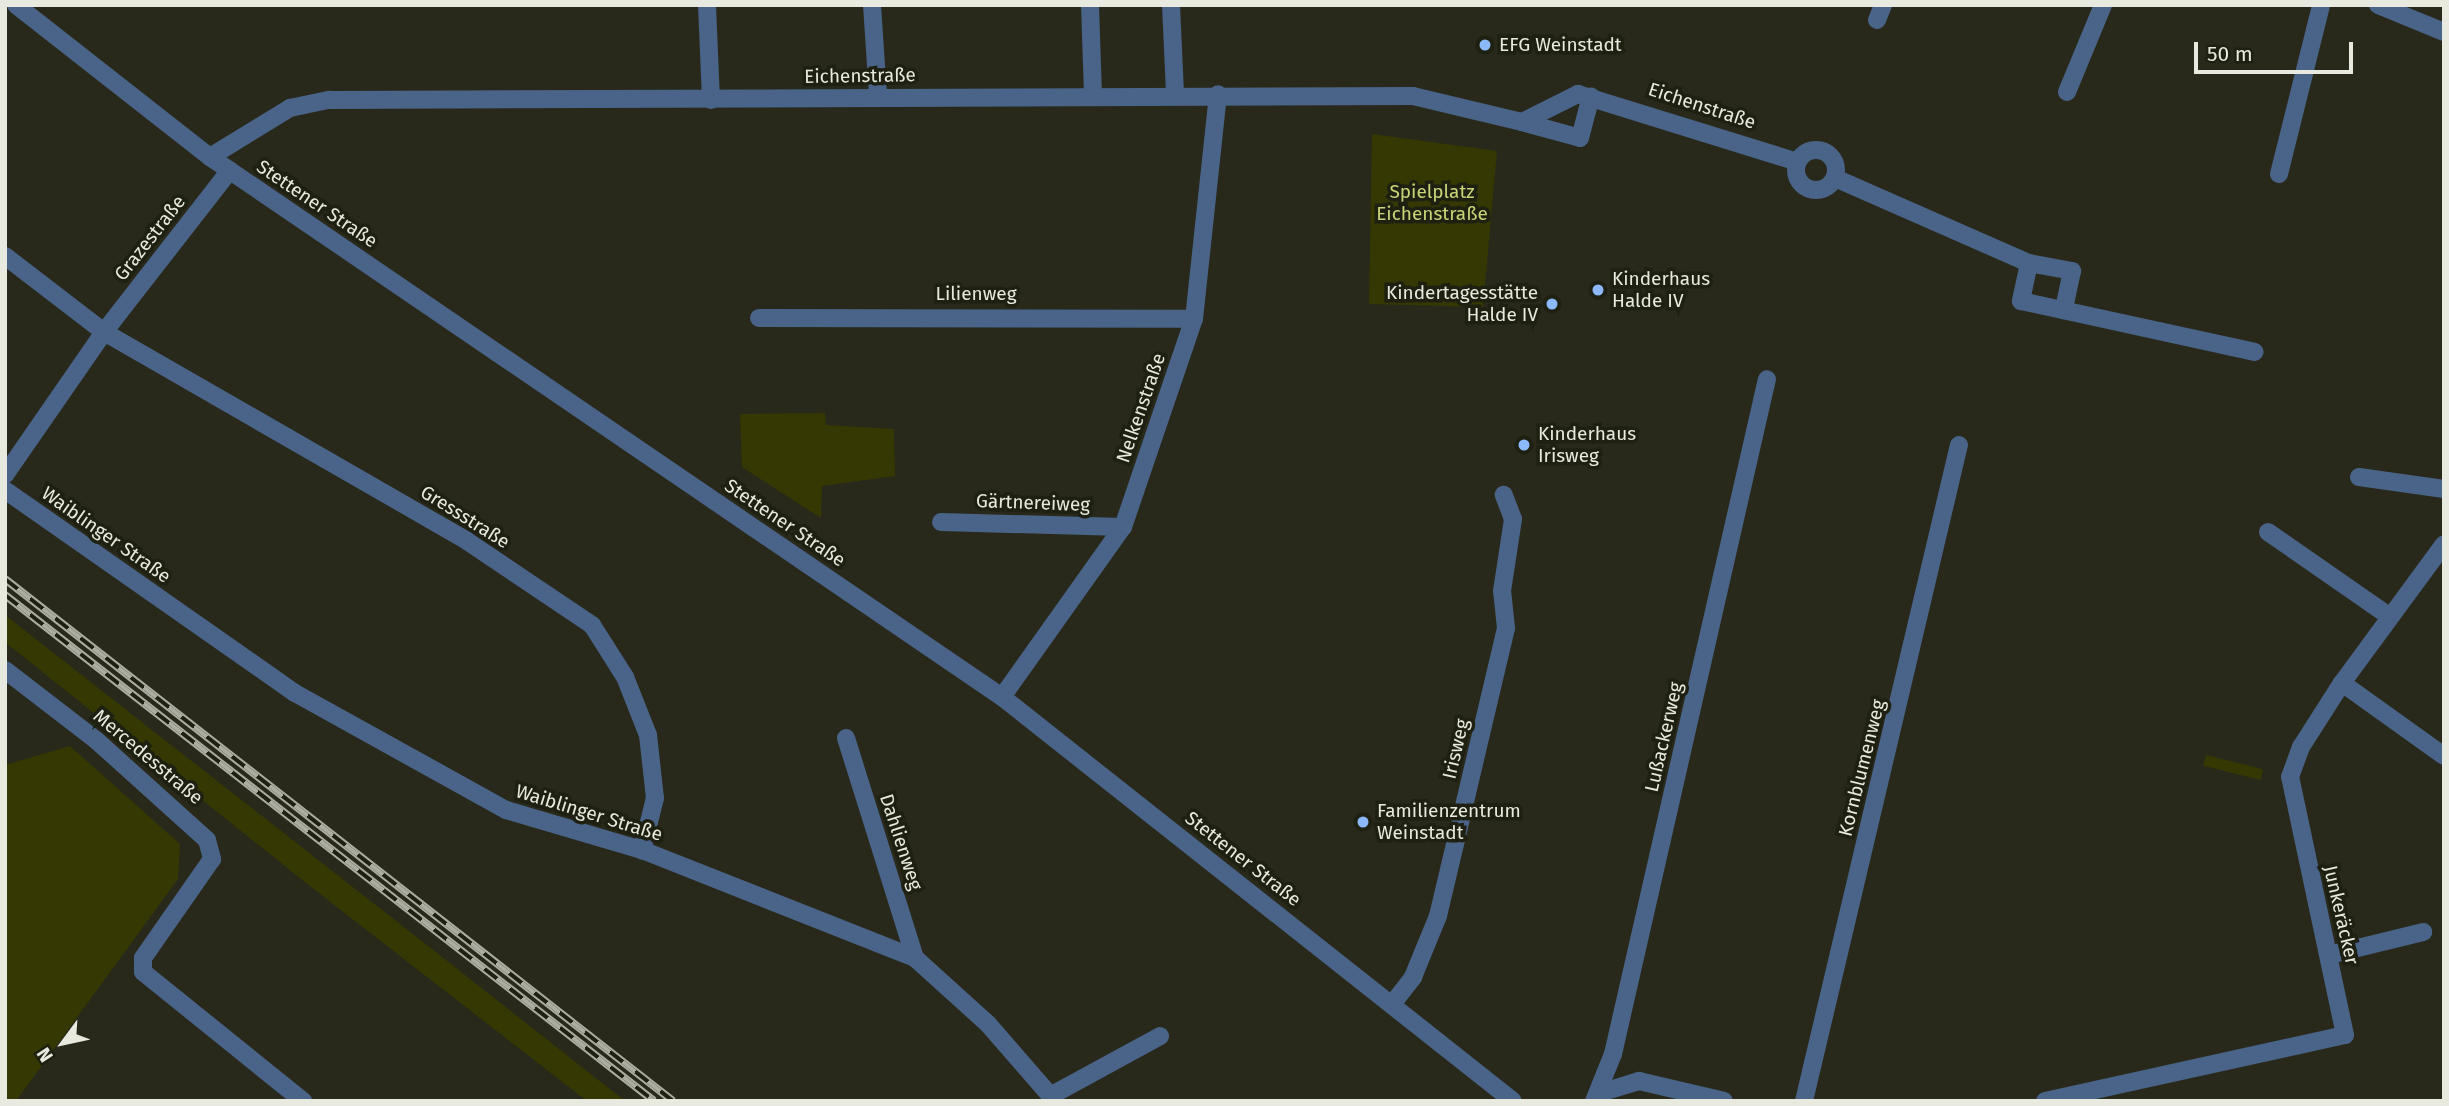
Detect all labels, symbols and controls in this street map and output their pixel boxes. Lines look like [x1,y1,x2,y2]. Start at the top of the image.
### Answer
scale bar [2197,28,2356,72]
place label: EFG Weinstadt [1499,34,1622,56]
marker: EFG Weinstadt [1477,37,1493,53]
text: 50 m [2207,41,2253,67]
street label: Eichenstraße [804,64,916,88]
street label: Eichenstraße [1645,78,1759,134]
street label: Stettener Straße [252,155,382,253]
park label: Spielplatz Eichenstraße [1376,181,1488,225]
street label: Grazestraße [110,191,190,285]
place label: Kinderhaus Halde IV [1612,268,1710,312]
place label: Kindertagesstätte Halde IV [1386,282,1538,326]
marker: Kinderhaus Halde IV [1590,282,1606,298]
street label: Lilienweg [935,283,1017,305]
marker: Kindertagesstätte Halde IV [1544,296,1560,312]
street label: Nelkenstraße [1112,350,1170,466]
place label: Kinderhaus Irisweg [1538,423,1636,467]
marker: Kinderhaus Irisweg [1516,437,1532,453]
street label: Stettener Straße [720,474,850,572]
street label: Gressstraße [416,481,514,553]
street label: Waiblinger Straße [37,482,175,588]
street label: Gärtnereiweg [975,490,1091,516]
street label: Lußackerweg [1640,680,1688,794]
street label: Kornblumenweg [1834,697,1890,839]
street label: Mercedesstraße [89,705,207,809]
street label: Irisweg [1438,717,1474,781]
street label: Waiblinger Straße [513,780,665,846]
street label: Dahlienweg [875,791,927,893]
place label: Familienzentrum Weinstadt [1377,800,1521,844]
street label: Stettener Straße [1181,807,1305,911]
marker: Familienzentrum Weinstadt [1355,814,1371,830]
street label: Junkeräcker [2319,863,2363,967]
north arrow [28,1008,98,1078]
text: N [32,1043,58,1066]

